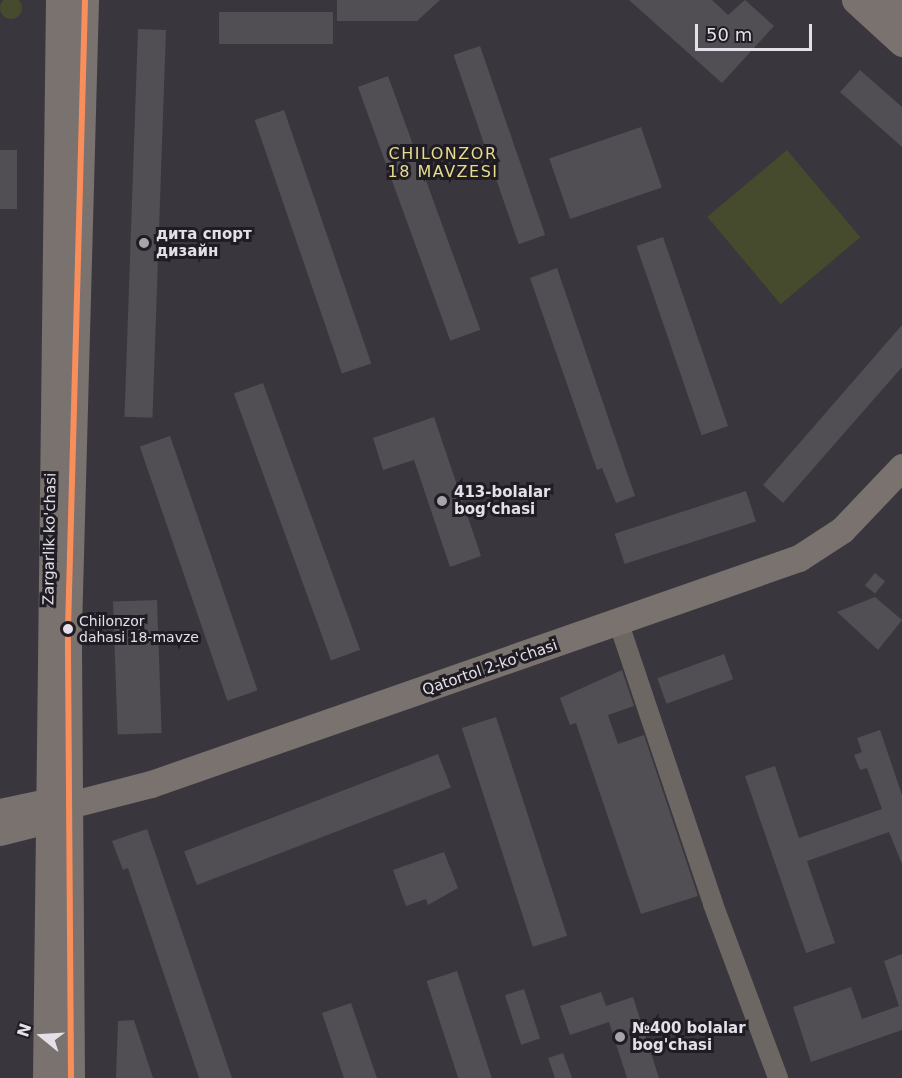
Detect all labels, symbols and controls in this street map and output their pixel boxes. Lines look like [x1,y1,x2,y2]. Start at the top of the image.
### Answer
scale bar [698,12,815,50]
text: 50 m [706,24,752,45]
district label: CHILONZOR 18 MAVZESI [387,144,499,182]
place label: дита спорт дизайн [156,225,252,260]
marker: дита спорт дизайн [137,236,151,250]
street label: Zargarlik ko'chasi [40,473,60,605]
place label: 413-bolalar bogʻchasi [454,483,551,518]
marker: 413-bolalar bogʻchasi [435,494,449,508]
place label: Chilonzor dahasi 18-mavze [79,613,199,646]
marker: Chilonzor dahasi 18-mavze [62,623,74,635]
street label: Qatortol 2-ko'chasi [420,636,560,700]
north arrow [12,1006,72,1066]
place label: №400 bolalar bog'chasi [632,1019,746,1054]
text: N [13,1021,36,1040]
marker: №400 bolalar bog'chasi [613,1030,627,1044]

